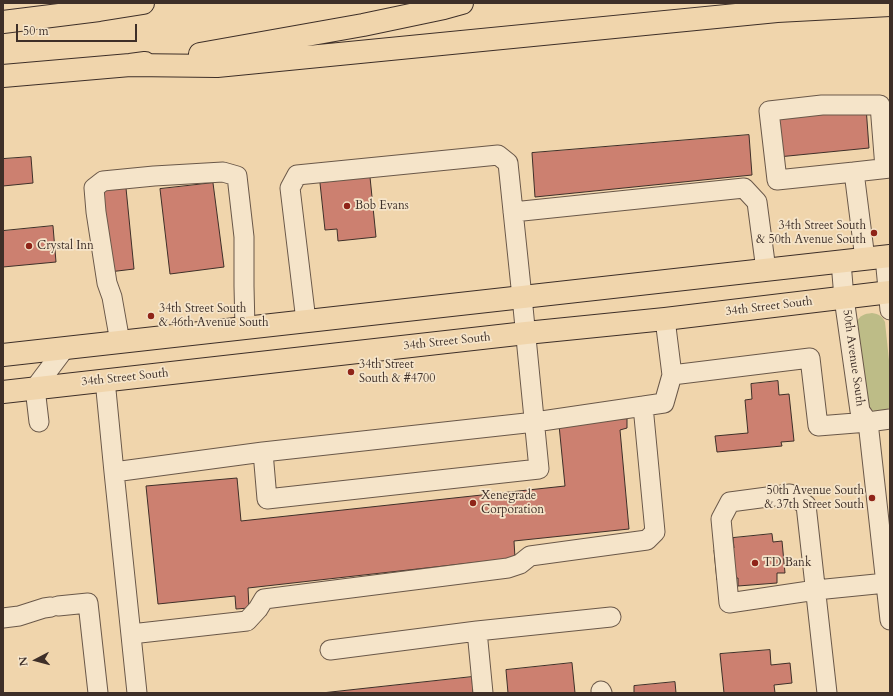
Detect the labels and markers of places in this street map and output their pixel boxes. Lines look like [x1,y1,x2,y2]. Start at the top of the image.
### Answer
place label: Bob Evans [355,199,409,213]
marker: Bob Evans [342,201,352,211]
place label: 34th Street South & 50th Avenue South [756,219,866,247]
marker: 34th Street South & 50th Avenue South [869,228,879,238]
place label: Crystal Inn [37,239,94,253]
marker: Crystal Inn [24,241,34,251]
place label: 34th Street South & 46th Avenue South [159,302,269,330]
marker: 34th Street South & 46th Avenue South [146,311,156,321]
place label: 34th Street South & #4700 [359,358,435,386]
marker: 34th Street South & #4700 [346,367,356,377]
place label: 50th Avenue South & 37th Street South [764,484,864,512]
place label: Xenegrade Corporation [481,489,544,517]
marker: 50th Avenue South & 37th Street South [867,493,877,503]
marker: Xenegrade Corporation [468,498,478,508]
place label: TD Bank [763,556,811,570]
marker: TD Bank [750,558,760,568]

